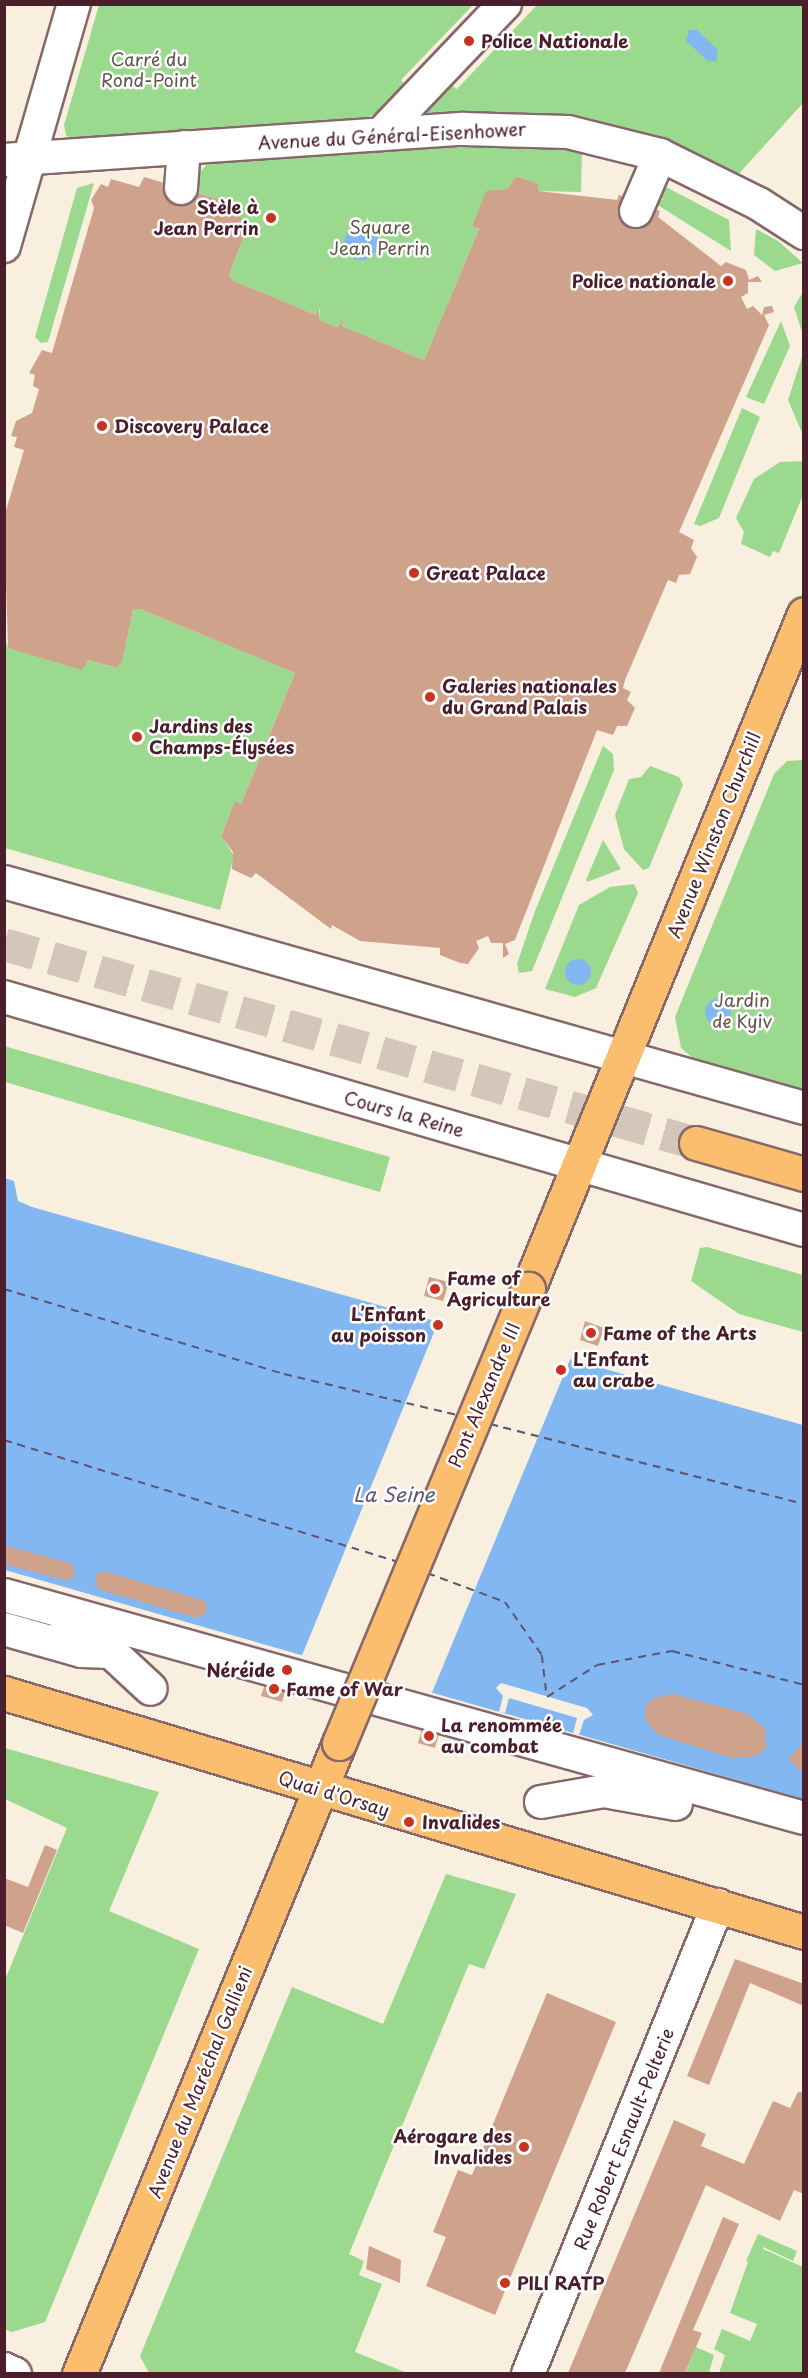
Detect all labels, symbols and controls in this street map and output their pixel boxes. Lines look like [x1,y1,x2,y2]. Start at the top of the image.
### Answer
place label: Police Nationale [481,30,628,52]
marker: Police Nationale [462,34,476,48]
park label: Carré du Rond-Point [101,49,197,92]
street label: Avenue du Général-Eisenhower [257,118,527,154]
place label: Stèle à Jean Perrin [155,197,259,240]
marker: Stèle à Jean Perrin [264,211,278,225]
park label: Square Jean Perrin [330,217,430,260]
place label: Police nationale [572,270,716,292]
marker: Police nationale [721,274,735,288]
place label: Discovery Palace [114,415,269,437]
marker: Discovery Palace [95,419,109,433]
place label: Great Palace [426,562,547,584]
marker: Great Palace [407,566,421,580]
place label: Galeries nationales du Grand Palais [442,676,618,718]
marker: Galeries nationales du Grand Palais [423,690,437,704]
place label: Jardins des Champs-Élysées [149,716,294,758]
street label: Avenue Winston Churchill [663,729,765,941]
marker: Jardins des Champs-Élysées [130,730,144,744]
park label: Jardin de Kyiv [711,990,773,1032]
street label: Cours la Reine [341,1086,467,1142]
place label: Fame of Agriculture [447,1268,550,1310]
marker: Fame of Agriculture [428,1282,442,1296]
place label: L’Enfant au poisson [331,1304,426,1346]
marker: L’Enfant au poisson [431,1318,445,1332]
street label: Pont Alexandre III [444,1320,524,1470]
place label: Fame of the Arts [603,1322,758,1344]
marker: Fame of the Arts [584,1326,598,1340]
place label: L'Enfant au crabe [573,1349,654,1392]
marker: L'Enfant au crabe [554,1363,568,1377]
water label: La Seine [353,1482,435,1506]
place label: Néréide [206,1659,275,1681]
marker: Néréide [280,1663,294,1677]
place label: Fame of War [286,1678,404,1700]
marker: Fame of War [267,1682,281,1696]
place label: La renommée au combat [441,1715,564,1758]
marker: La renommée au combat [422,1729,436,1743]
street label: Quai d'Orsay [276,1767,392,1821]
place label: Invalides [422,1811,500,1833]
marker: Invalides [400,1813,418,1831]
street label: Avenue du Maréchal Gallieni [143,1963,257,2201]
street label: Rue Robert Esnault-Pelterie [569,2024,679,2254]
place label: Aérogare des Invalides [393,2126,512,2168]
marker: Aérogare des Invalides [517,2140,531,2154]
place label: PILI RATP [517,2272,605,2294]
marker: PILI RATP [498,2276,512,2290]

